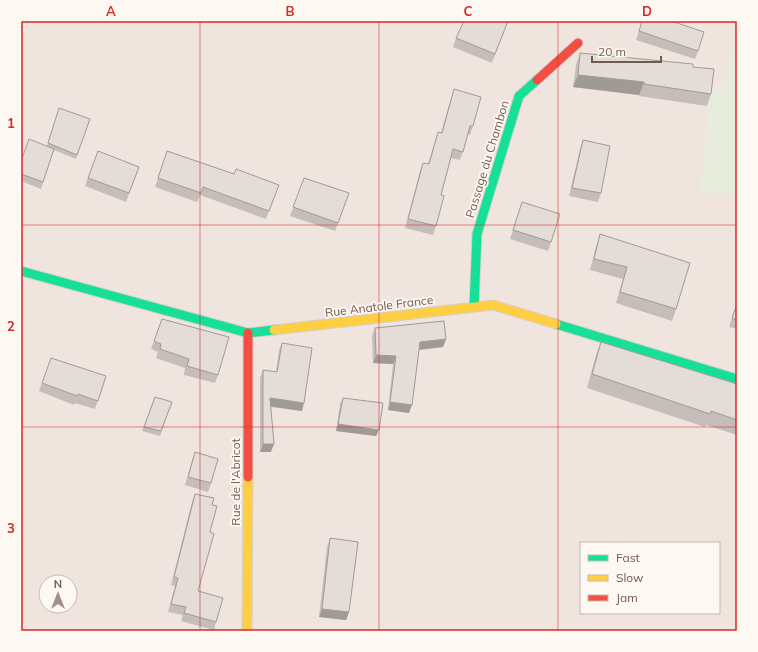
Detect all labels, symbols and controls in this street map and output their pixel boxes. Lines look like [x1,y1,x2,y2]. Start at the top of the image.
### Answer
text: A [106,3,116,19]
text: B [286,3,295,19]
text: C [464,3,473,19]
text: D [642,3,652,19]
scale bar [592,38,661,64]
text: 20 m [598,44,626,59]
street label: Passage du Chambon [462,98,512,220]
text: 1 [7,115,15,131]
street label: Rue Anatole France [324,292,434,320]
text: 2 [7,318,15,334]
street label: Rue de l'Abricot [228,438,243,526]
text: 3 [7,520,15,536]
legend [580,542,720,614]
text: Fast [616,550,640,565]
text: Slow [616,570,644,585]
north arrow [38,574,78,614]
text: N [54,577,62,591]
text: Jam [616,590,638,605]

